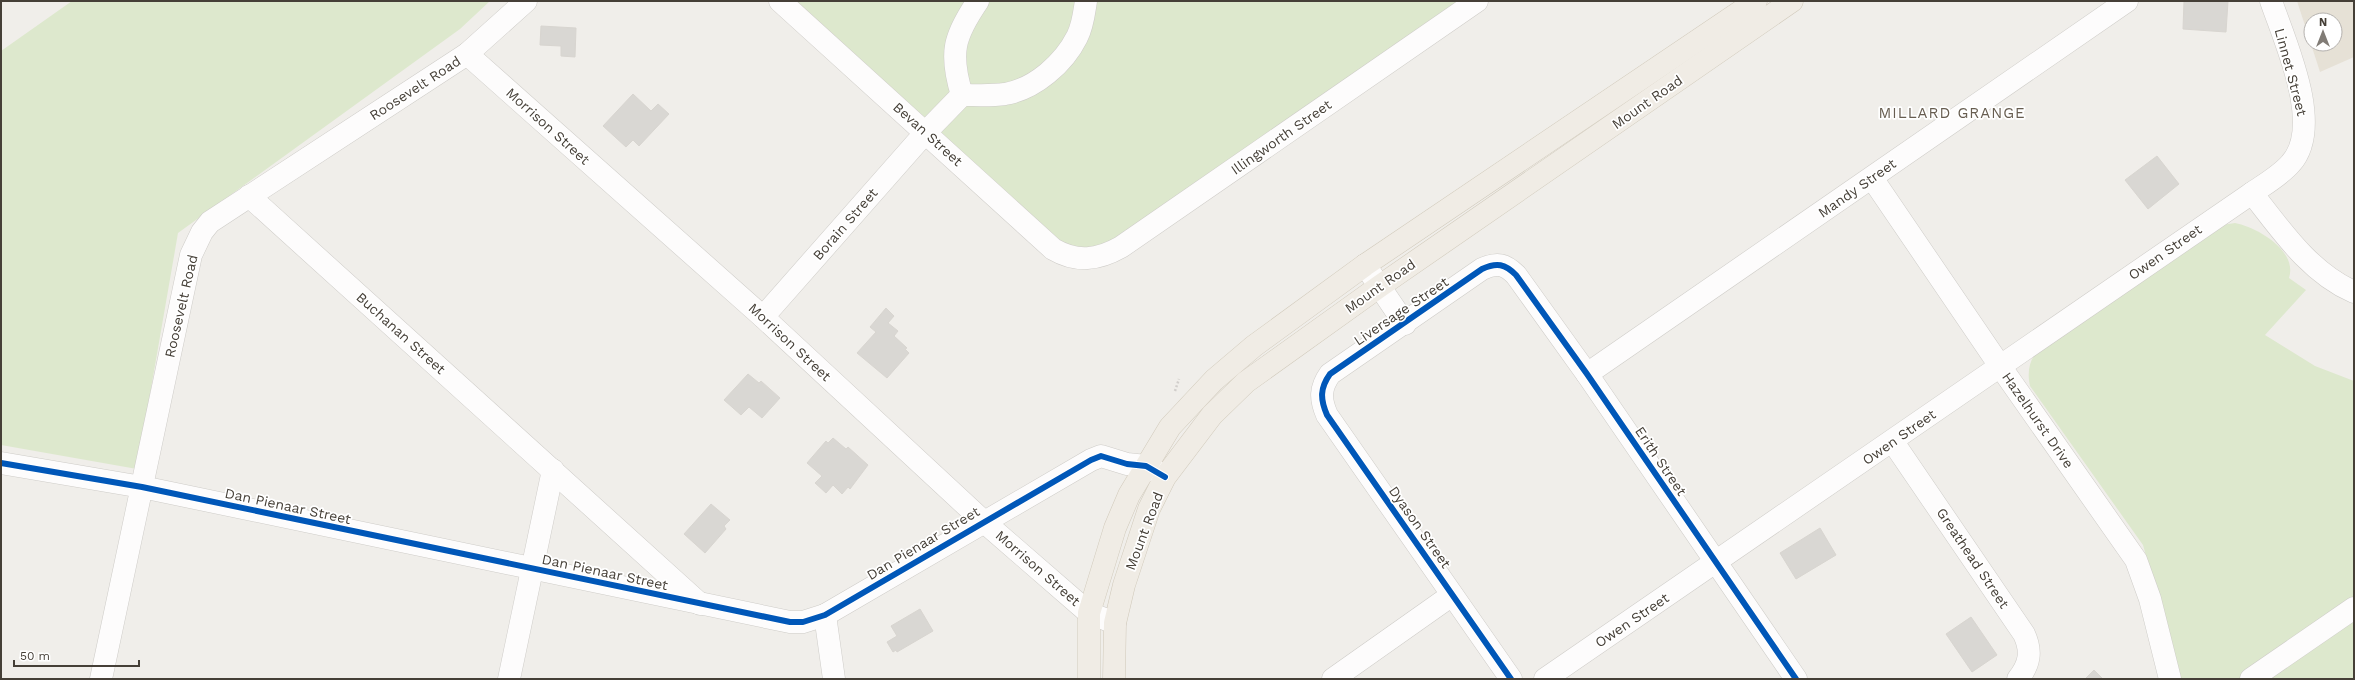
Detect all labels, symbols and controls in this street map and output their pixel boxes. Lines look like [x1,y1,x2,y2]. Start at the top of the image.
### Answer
north arrow [2303,12,2343,52]
text: N [2319,16,2327,29]
street label: Linnet Street [2272,26,2310,118]
street label: Roosevelt Road [366,53,464,123]
street label: Mount Road [1609,72,1685,132]
street label: Morrison Street [503,84,593,168]
street label: Illingworth Street [1228,96,1334,178]
street label: Bevan Street [890,99,966,169]
district label: MILLARD GRANGE [1878,104,2026,122]
street label: Mandy Street [1815,155,1899,221]
street label: Borain Street [809,185,881,263]
street label: Owen Street [2125,221,2205,283]
street label: Roosevelt Road [161,253,201,359]
street label: Mount Road [1342,256,1418,316]
street label: Liversage Street [1351,273,1451,349]
street label: Buchanan Street [353,289,449,377]
street label: Morrison Street [746,300,835,384]
street label: Hazelhurst Drive [1999,369,2077,471]
street label: Owen Street [1859,406,1939,468]
street label: Erith Street [1632,423,1690,499]
street label: Dyason Street [1386,483,1454,571]
street label: Dan Pienaar Street [223,485,353,527]
street label: Mount Road [1122,490,1166,572]
street label: Dan Pienaar Street [864,503,982,583]
street label: Greathead Street [1933,505,2013,611]
street label: Morrison Street [992,527,1084,609]
street label: Dan Pienaar Street [540,551,670,593]
street label: Owen Street [1592,589,1672,651]
scale bar [14,642,139,668]
text: 50 m [20,649,50,663]

